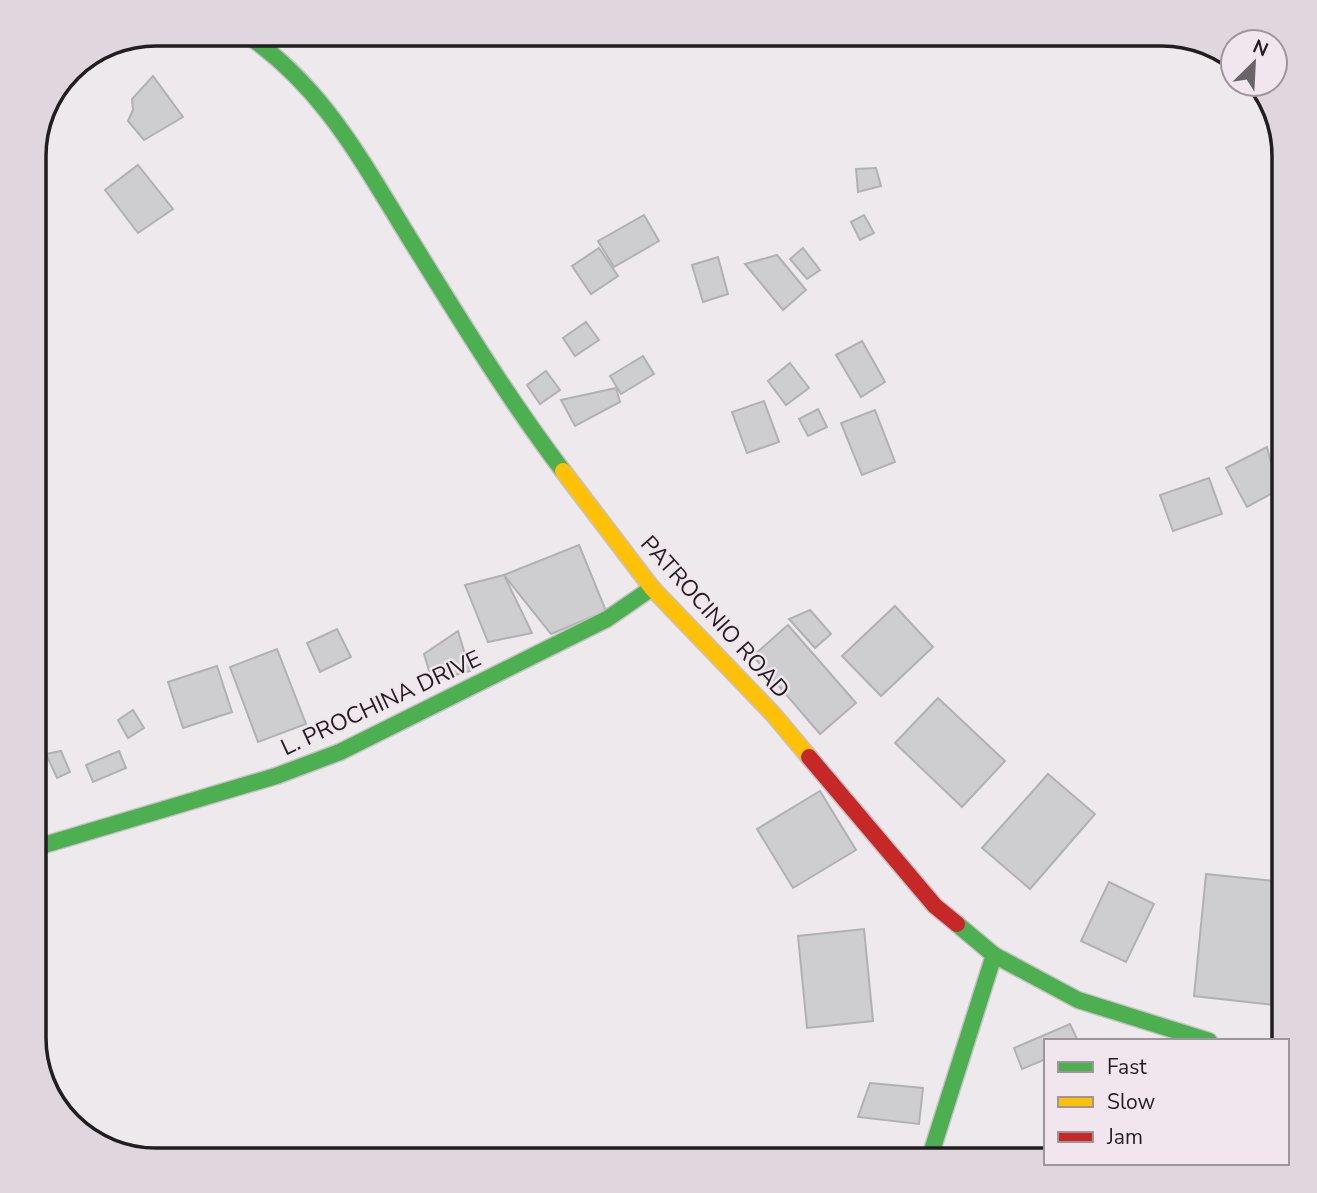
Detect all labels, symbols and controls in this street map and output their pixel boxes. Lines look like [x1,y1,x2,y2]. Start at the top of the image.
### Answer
north arrow [1219,28,1289,98]
text: N [1249,34,1272,63]
street label: PATROCINIO ROAD [634,529,796,705]
street label: L. PROCHINA DRIVE [276,643,486,763]
legend [1044,1039,1289,1165]
text: Fast [1107,1053,1147,1081]
text: Slow [1107,1088,1156,1116]
text: Jam [1106,1123,1143,1151]

